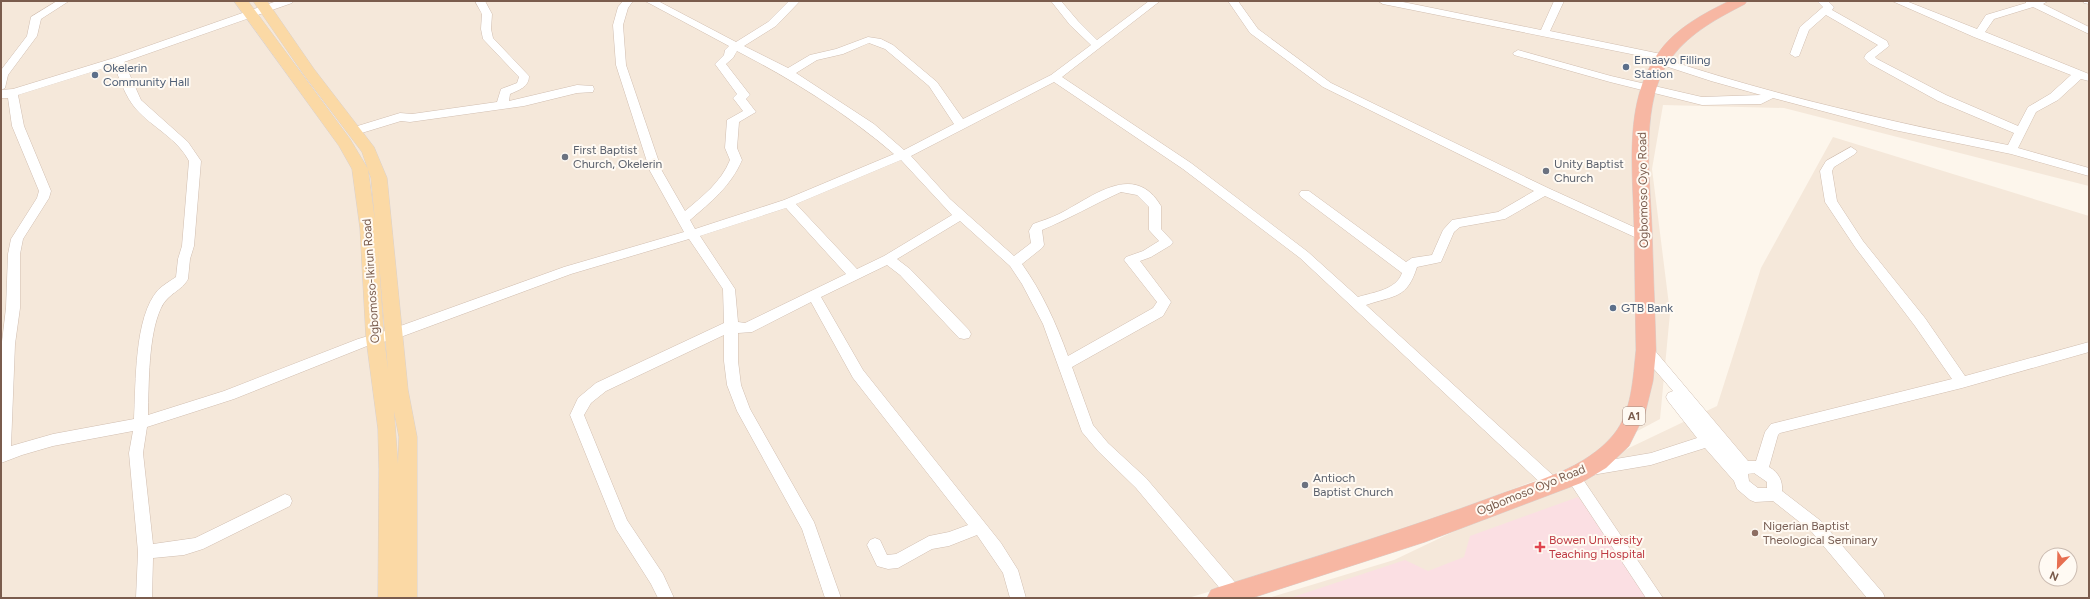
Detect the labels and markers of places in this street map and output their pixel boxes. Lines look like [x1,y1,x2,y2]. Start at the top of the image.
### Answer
place label: Emaayo Filling Station [1634,53,1711,81]
place label: Okelerin Community Hall [103,61,189,89]
marker: Emaayo Filling Station [1621,62,1631,72]
marker: Okelerin Community Hall [90,70,100,80]
place label: First Baptist Church, Okelerin [573,143,663,171]
marker: First Baptist Church, Okelerin [560,152,570,162]
place label: Unity Baptist Church [1554,157,1624,185]
marker: Unity Baptist Church [1541,166,1551,176]
place label: GTB Bank [1621,301,1673,315]
marker: GTB Bank [1608,303,1618,313]
place label: Antioch Baptist Church [1313,471,1394,499]
marker: Antioch Baptist Church [1300,480,1310,490]
place label: Nigerian Baptist Theological Seminary [1763,519,1878,547]
marker: Nigerian Baptist Theological Seminary [1750,528,1760,538]
place label: Bowen University Teaching Hospital [1549,533,1645,561]
marker: Bowen University Teaching Hospital [1534,541,1546,553]

